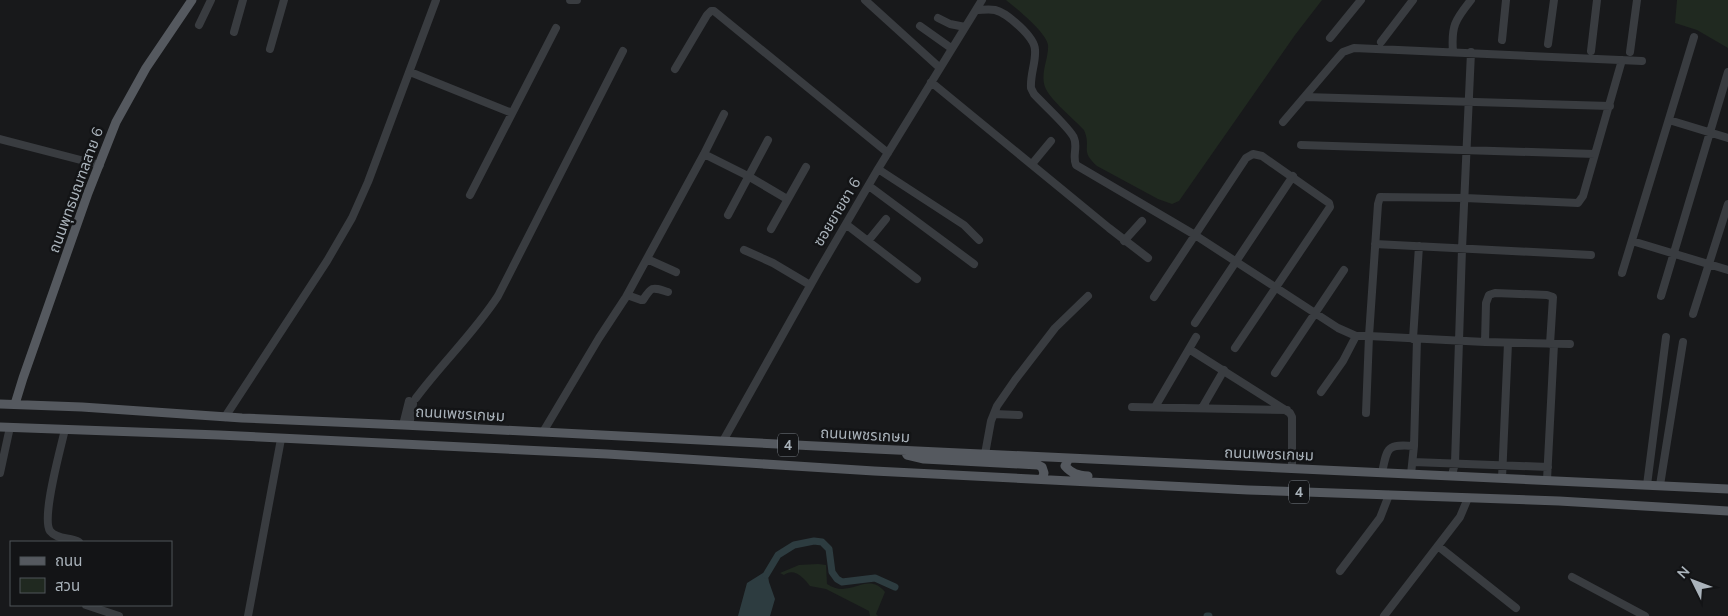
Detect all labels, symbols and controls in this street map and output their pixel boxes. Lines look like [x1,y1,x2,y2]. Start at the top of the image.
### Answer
street label: ถนนพุทธมณฑลสาย 6 [44,124,108,256]
street label: ซอยยายชา 6 [809,174,865,250]
street label: ถนนเพชรเกษม [415,402,505,426]
street label: ถนนเพชรเกษม [820,423,910,447]
road number: 4 [778,434,798,456]
street label: ถนนเพชรเกษม [1224,442,1314,466]
road number: 4 [1289,481,1309,504]
legend [10,541,172,606]
text: ถนน [55,551,82,571]
north arrow [1668,556,1718,606]
text: N [1673,562,1694,583]
text: สวน [55,576,80,596]

